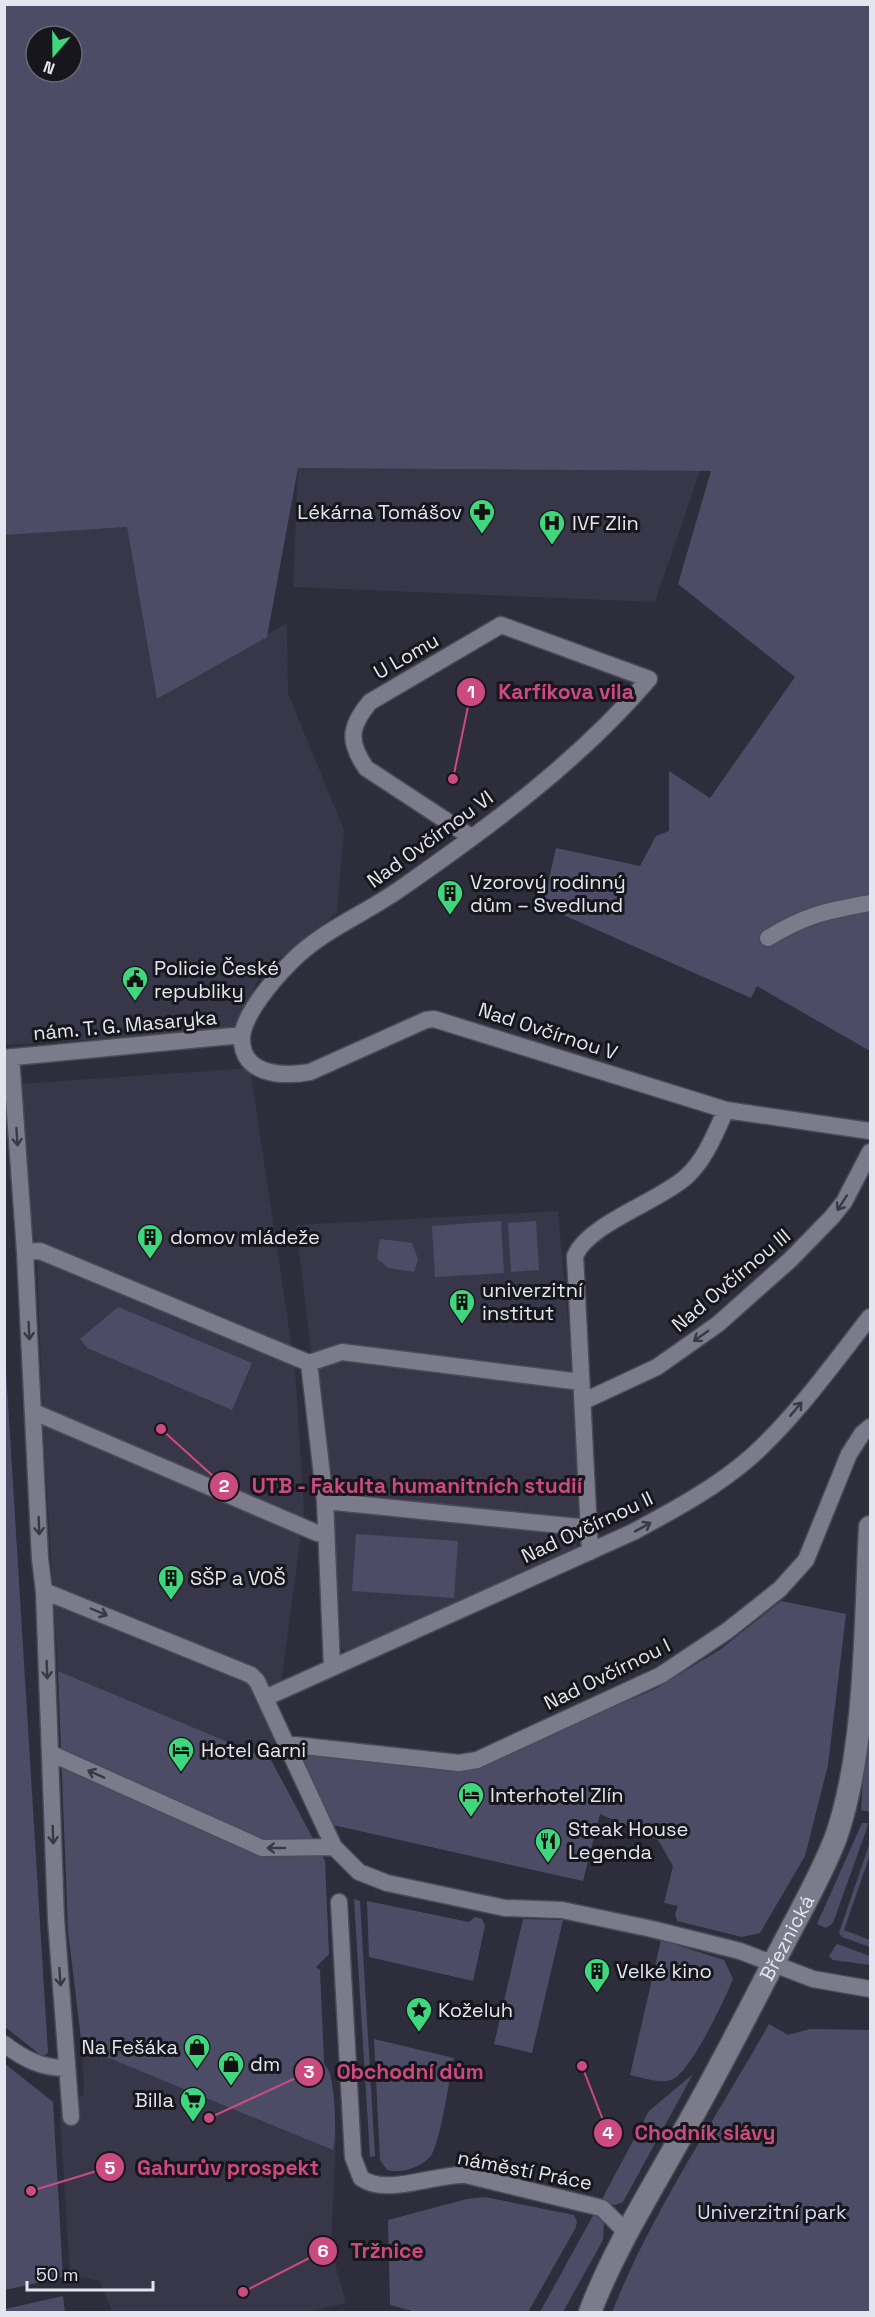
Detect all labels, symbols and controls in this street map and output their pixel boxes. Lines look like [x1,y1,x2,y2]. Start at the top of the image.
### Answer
north arrow [24,24,84,84]
text: N [40,56,58,79]
pharmacy icon: Lékárna Tomášov [467,497,497,535]
place label: Lékárna Tomášov [297,499,462,525]
hospital icon: IVF Zlin [537,508,567,546]
place label: IVF Zlin [572,510,639,536]
street label: U Lomu [369,627,443,685]
callout: Karfíkova vila [456,672,646,711]
text: Karfíkova vila [498,678,634,705]
text: 1 [467,680,475,703]
street label: Nad Ovčírnou VI [362,784,498,894]
place label: Vzorový rodinný dům – Svedlund [470,869,626,918]
building icon: Vzorový rodinný dům – Svedlund [435,878,465,916]
place label: Policie České republiky [154,955,279,1004]
public building icon: Policie České republiky [120,964,150,1002]
street label: Nad Ovčírnou V [475,996,621,1066]
street label: nám. T. G. Masaryka [32,1004,218,1046]
one-way arrow [12,1126,23,1146]
one-way arrow [836,1194,848,1210]
building icon: domov mládeže [135,1222,165,1260]
street label: Nad Ovčírnou III [666,1223,796,1337]
place label: domov mládeže [170,1224,320,1250]
place label: univerzitní institut [482,1277,583,1326]
building icon: univerzitní institut [447,1287,477,1325]
one-way arrow [24,1321,35,1341]
one-way arrow [693,1330,709,1342]
one-way arrow [789,1402,803,1417]
callout: UTB - Fakulta humanitních studií [209,1466,595,1505]
text: UTB - Fakulta humanitních studií [252,1472,583,1499]
text: 2 [219,1474,230,1497]
street label: Nad Ovčírnou II [517,1485,657,1569]
one-way arrow [33,1515,45,1535]
one-way arrow [633,1521,651,1532]
building icon: SŠP a VOŠ [156,1563,186,1601]
place label: SŠP a VOŠ [190,1565,286,1591]
one-way arrow [89,1607,108,1618]
street label: Nad Ovčírnou I [539,1632,675,1716]
one-way arrow [42,1660,53,1680]
hotel icon: Hotel Garni [166,1735,196,1773]
place label: Hotel Garni [201,1737,306,1763]
one-way arrow [88,1768,106,1779]
hotel icon: Interhotel Zlín [456,1780,486,1818]
place label: Interhotel Zlín [490,1782,624,1808]
place label: Steak House Legenda [568,1816,688,1865]
one-way arrow [48,1825,59,1845]
restaurant icon: Steak House Legenda [533,1826,563,1864]
one-way arrow [266,1842,286,1854]
street label: Březnická [754,1890,820,1985]
building icon: Velké kino [582,1956,612,1994]
place label: Velké kino [616,1958,712,1984]
one-way arrow [55,1967,66,1986]
place icon: Koželuh [404,1995,434,2033]
place label: Koželuh [438,1997,513,2023]
shop icon: Na Fešáka [182,2032,212,2070]
place label: Na Fešáka [82,2034,178,2060]
shop icon: dm [216,2049,246,2087]
place label: dm [250,2051,280,2077]
callout: Obchodní dům [294,2052,496,2091]
text: Obchodní dům [336,2058,484,2085]
text: 3 [304,2060,315,2083]
supermarket icon: Billa [178,2085,208,2123]
place label: Billa [135,2087,174,2113]
callout: Chodník slávy [593,2114,788,2153]
text: Chodník slávy [635,2119,776,2146]
text: 4 [602,2121,614,2144]
street label: náměstí Práce [455,2144,595,2196]
callout: Gahurův prospekt [95,2148,331,2187]
text: Gahurův prospekt [137,2154,319,2181]
text: 5 [105,2156,116,2179]
park label: Univerzitní park [697,2199,847,2225]
callout: Tržnice [308,2232,436,2271]
text: Tržnice [350,2237,424,2264]
text: 6 [317,2239,329,2262]
scale bar [27,2254,153,2292]
text: 50 m [36,2263,78,2286]

